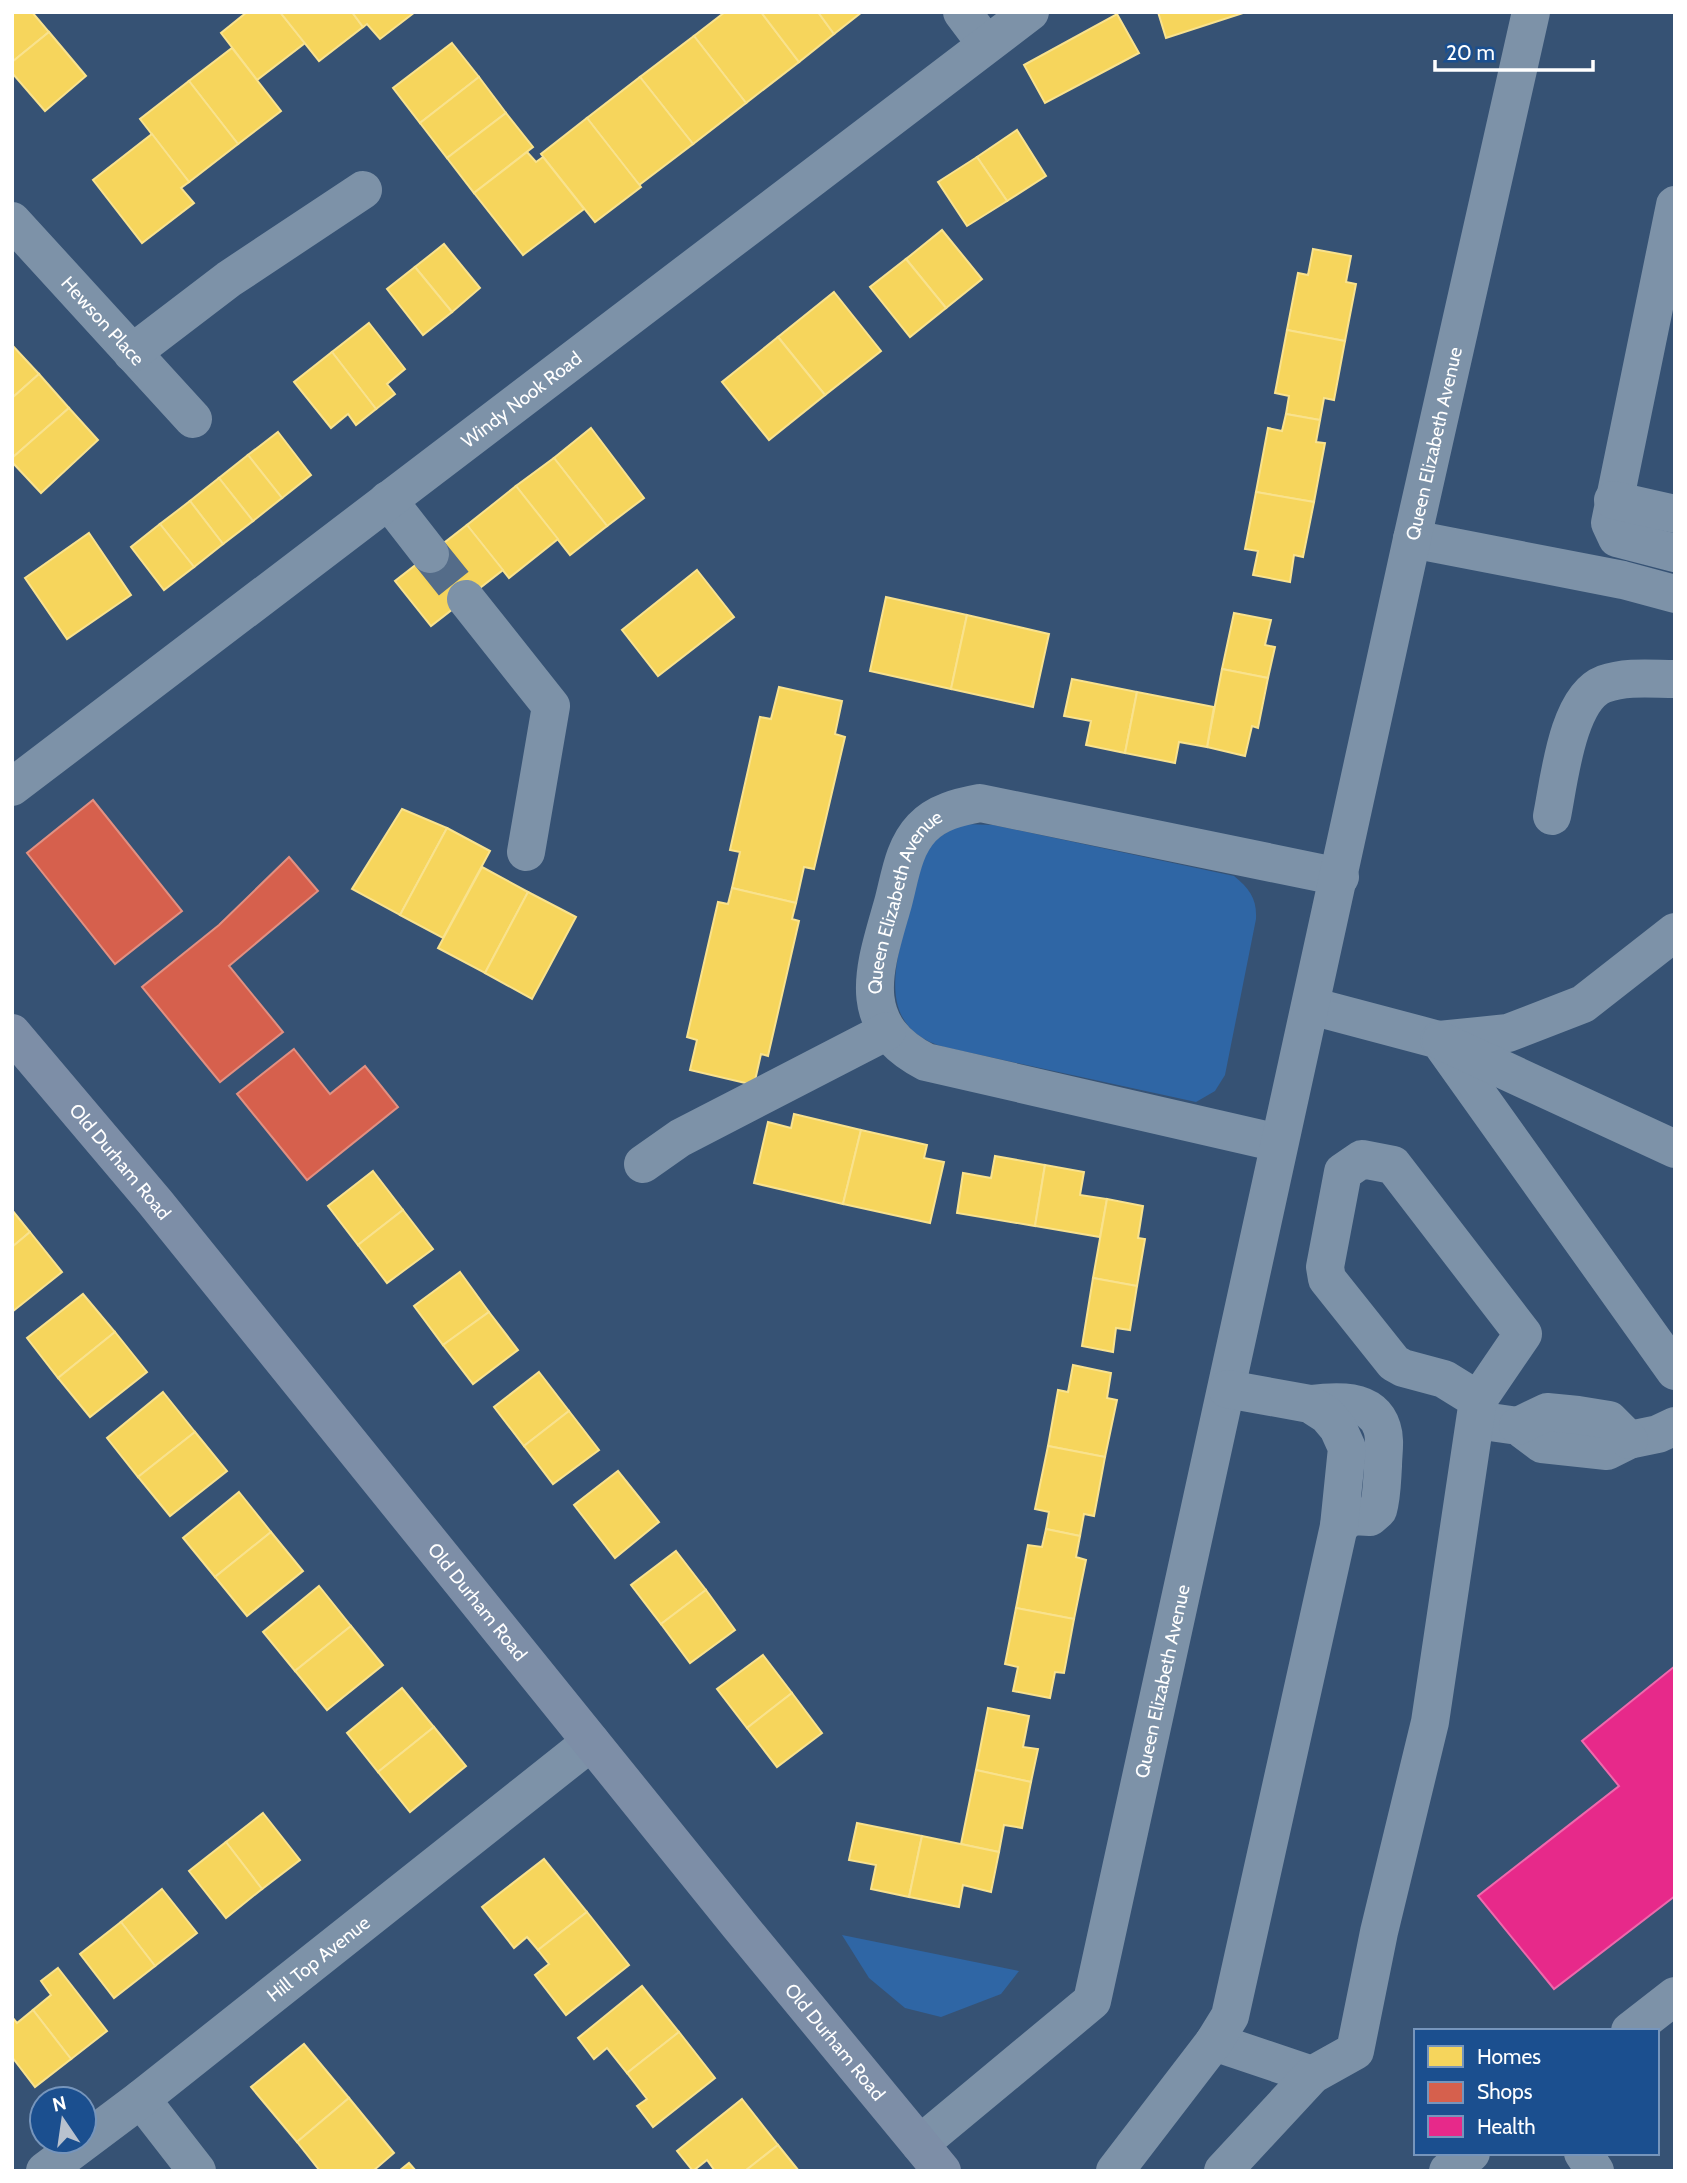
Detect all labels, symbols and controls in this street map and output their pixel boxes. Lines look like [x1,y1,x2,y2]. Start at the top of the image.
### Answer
scale bar [1435,28,1592,72]
text: 20 m [1446,40,1495,65]
street label: Hewson Place [57,271,150,370]
street label: Queen Elizabeth Avenue [1401,345,1467,543]
street label: Windy Nook Road [457,346,586,452]
street label: Queen Elizabeth Avenue [863,804,946,994]
street label: Old Durham Road [65,1098,176,1224]
street label: Old Durham Road [423,1538,532,1665]
street label: Queen Elizabeth Avenue [1130,1582,1194,1780]
street label: Hill Top Avenue [262,1911,374,2006]
street label: Old Durham Road [780,1978,890,2105]
legend [1414,2029,1659,2155]
text: Homes [1477,2044,1541,2069]
text: Shops [1477,2079,1533,2104]
north arrow [28,2085,98,2155]
text: N [50,2091,68,2117]
text: Health [1477,2114,1536,2139]

